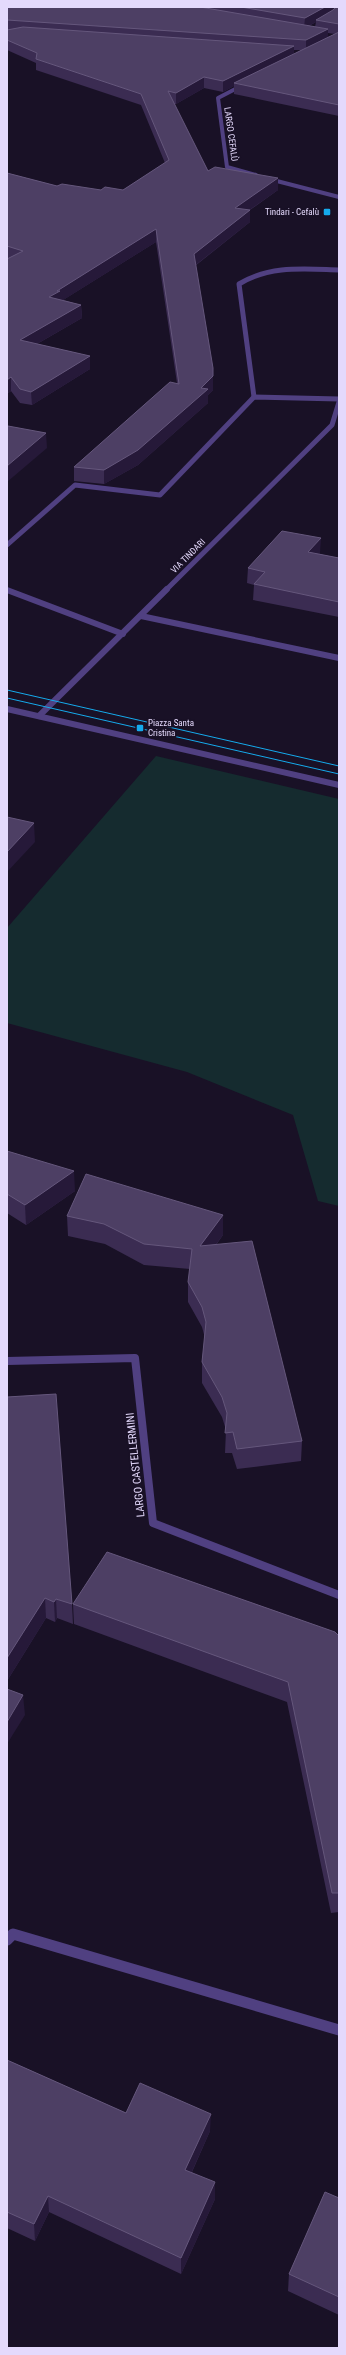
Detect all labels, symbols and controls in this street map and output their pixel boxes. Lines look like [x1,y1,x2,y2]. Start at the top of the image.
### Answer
street label: LARGO CEFALÙ [222,106,241,162]
place label: Tindari - Cefalù [265,207,319,217]
marker: Tindari - Cefalù [322,207,332,217]
street label: VIA TINDARI [169,537,207,575]
place label: Piazza Santa Cristina [148,718,194,738]
marker: Piazza Santa Cristina [135,723,145,733]
street label: LARGO CASTELLERMINI [124,1412,147,1518]

